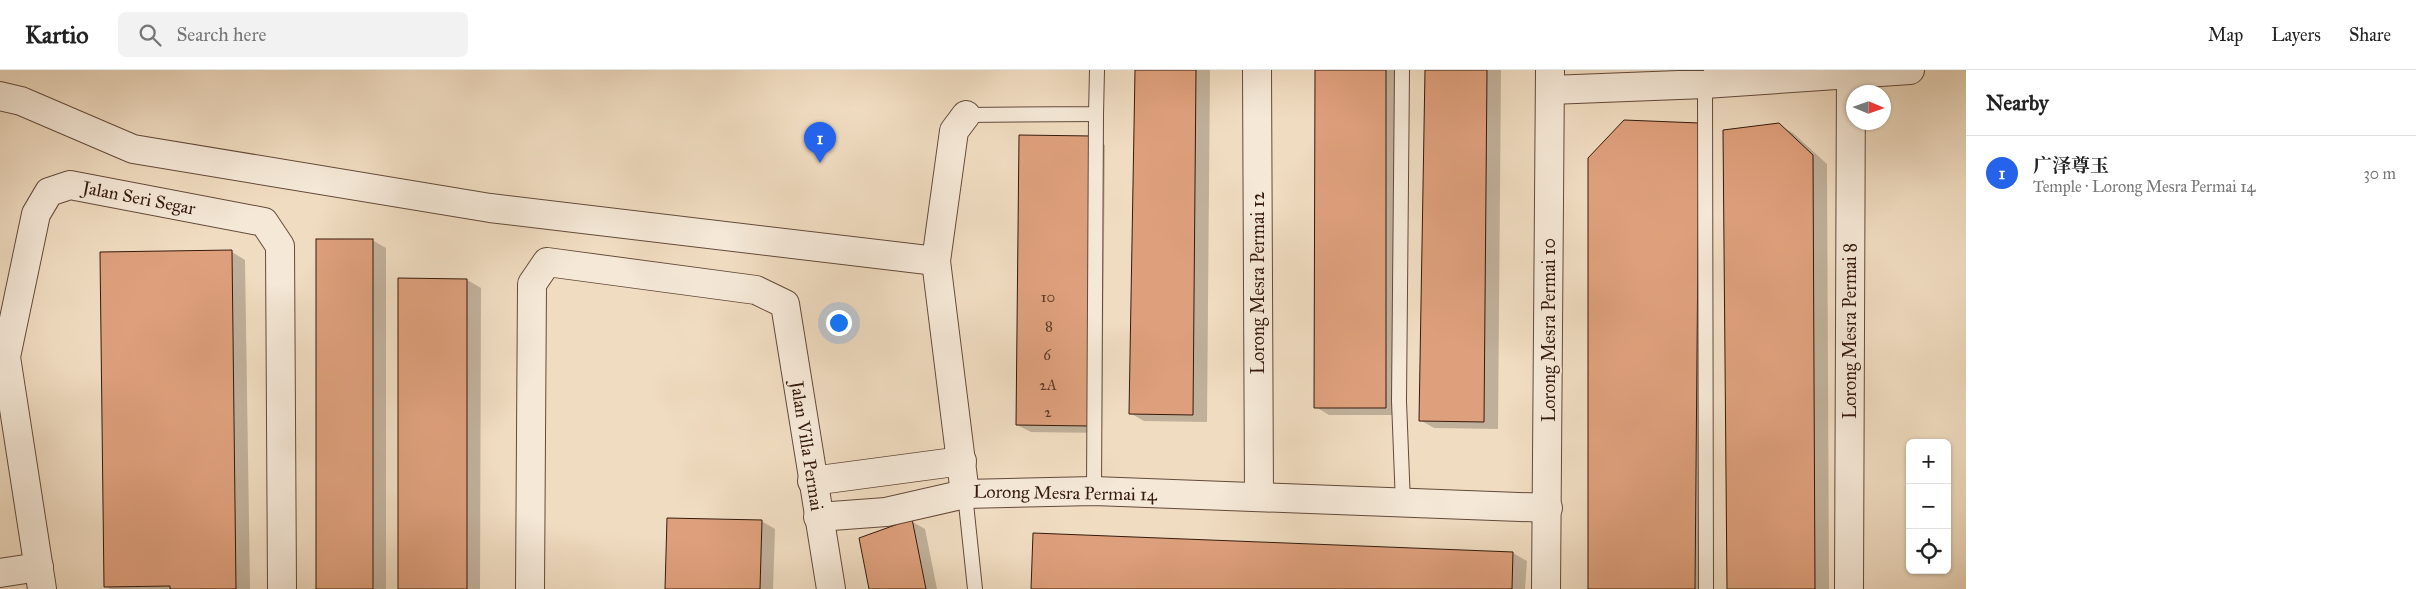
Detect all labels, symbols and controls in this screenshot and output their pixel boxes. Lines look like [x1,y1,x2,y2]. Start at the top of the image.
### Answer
search box [118,12,468,57]
text: Kartio [25,20,88,50]
icon: search [136,21,164,49]
text: Search here [176,23,266,46]
text: Map [2208,24,2243,46]
text: Layers [2271,24,2321,46]
text: Share [2349,24,2391,46]
north arrow [1846,85,1891,130]
text: Nearby [1986,90,2049,116]
pin: 1 [804,122,836,163]
text: 广泽尊玉 [2033,154,2109,177]
text: 1 [1999,164,2005,183]
text: 30 m [2363,164,2396,183]
street label: Jalan Seri Segar [79,176,198,221]
text: Temple · Lorong Mesra Permai 14 [2033,177,2255,196]
street label: Lorong Mesra Permai 12 [1247,192,1270,374]
street label: Lorong Mesra Permai 10 [1538,238,1561,422]
street label: Lorong Mesra Permai 8 [1839,243,1862,419]
house number: 10 [1041,288,1055,306]
your location [826,310,852,336]
house number: 8 [1045,317,1053,335]
house number: 6 [1043,346,1052,364]
house number: 2A [1039,376,1057,394]
street label: Jalan Villa Permai [785,378,828,513]
house number: 2 [1044,403,1052,421]
map controls [1906,439,1951,574]
button: + [1906,439,1951,484]
street label: Lorong Mesra Permai 14 [973,480,1158,507]
button: − [1906,484,1951,529]
button: locate [1906,529,1951,574]

